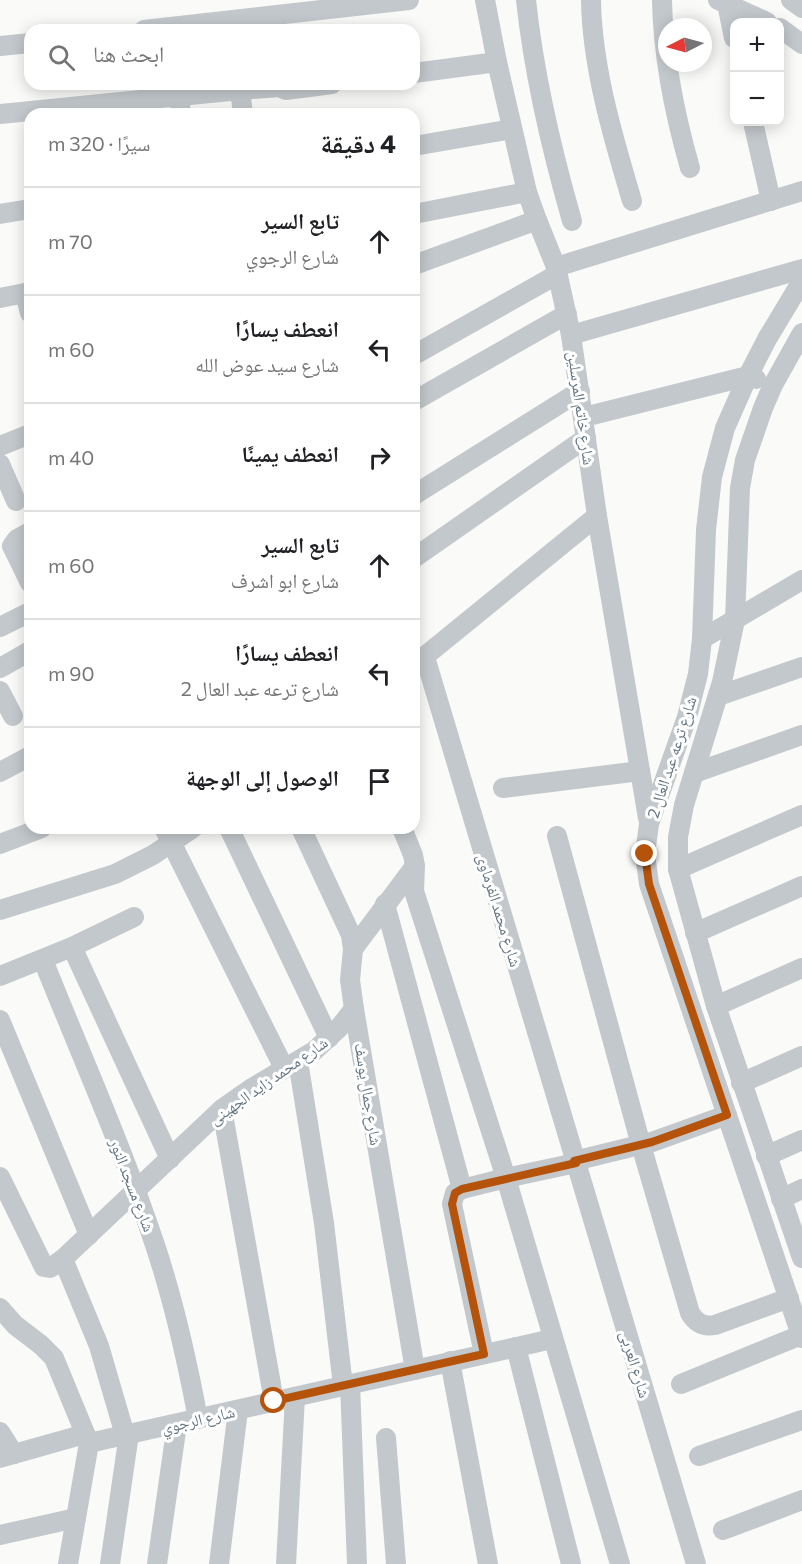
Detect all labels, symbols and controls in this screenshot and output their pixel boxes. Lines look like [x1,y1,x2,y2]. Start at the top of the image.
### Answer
north arrow [658,18,712,72]
map controls [730,18,784,126]
button: + [730,18,784,72]
search box [24,24,420,90]
text: ابحث هنا [93,40,164,67]
icon: search [45,41,78,74]
button: − [730,72,784,126]
text: 4 دقيقة [320,127,396,158]
text: سيرًا · 320 m [48,131,150,155]
text: تابع السير [261,207,339,234]
icon: ahead [363,225,396,258]
text: 70 m [48,229,93,253]
text: شارع الرجوي [246,244,339,268]
text: انعطف يسارًا [235,315,339,342]
icon: left [363,333,396,366]
text: 60 m [48,337,95,361]
street label: شارع خاتم المرسلين [563,350,599,466]
text: شارع سيد عوض الله [195,352,339,376]
text: انعطف يمينًا [241,440,339,467]
icon: right [363,441,396,474]
text: 40 m [48,445,94,469]
text: تابع السير [261,531,339,558]
icon: ahead [363,549,396,582]
text: 60 m [48,553,95,577]
text: شارع ابو اشرف [231,568,339,592]
text: انعطف يسارًا [235,639,339,666]
icon: left [363,657,396,690]
text: 90 m [48,661,95,685]
text: شارع ترعه عبد العال 2 [181,676,339,700]
street label: شارع ترعه عبد العال 2 [642,694,701,821]
text: الوصول إلى الوجهة [186,764,339,791]
icon: arrive [363,765,396,798]
route end [631,840,657,866]
street label: شارع محمد الفرماوى [472,851,526,969]
street label: شارع محمد زايد الجهينى [205,1032,332,1130]
street label: شارع جمال يوسف [350,1041,386,1147]
street label: شارع مسجد النور [104,1135,159,1235]
street label: شارع العربى [615,1328,655,1400]
route start [260,1387,286,1413]
street label: شارع الرجوي [159,1401,237,1441]

